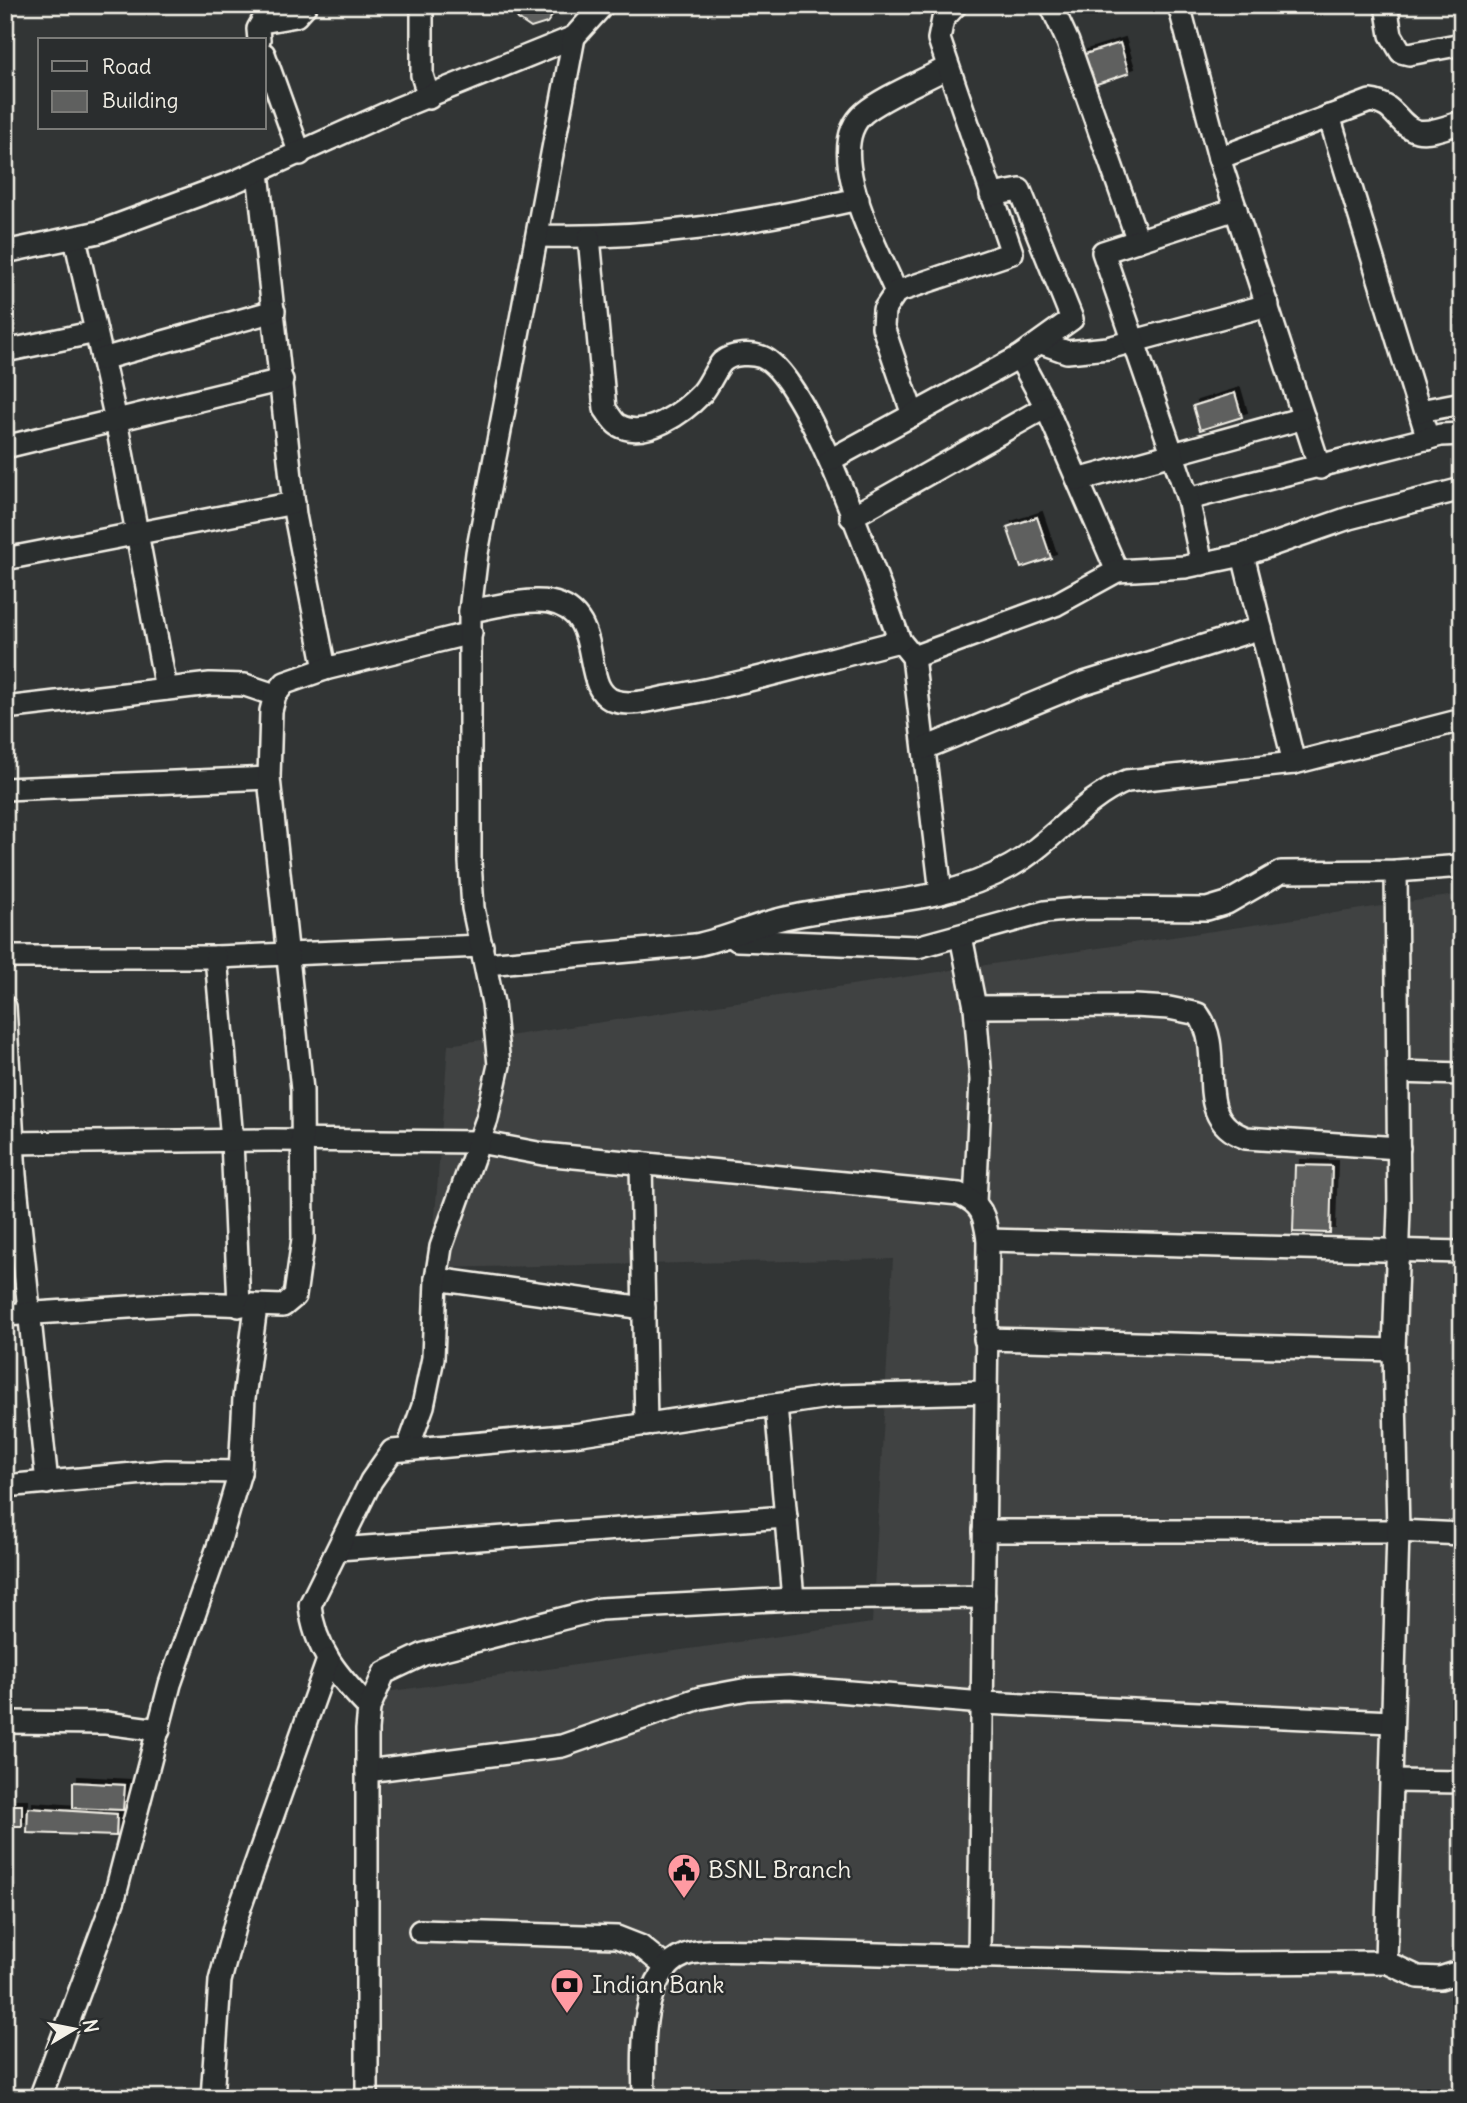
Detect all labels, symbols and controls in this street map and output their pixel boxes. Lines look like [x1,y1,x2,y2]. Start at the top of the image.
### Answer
legend [38,38,266,130]
text: Road [102,53,151,80]
text: Building [102,87,178,114]
public building icon: BSNL Branch [665,1851,703,1900]
place label: BSNL Branch [708,1854,851,1884]
bank icon: Indian Bank [548,1966,586,2015]
place label: Indian Bank [592,1969,725,1999]
north arrow [38,1994,108,2064]
text: N [78,2017,104,2035]

